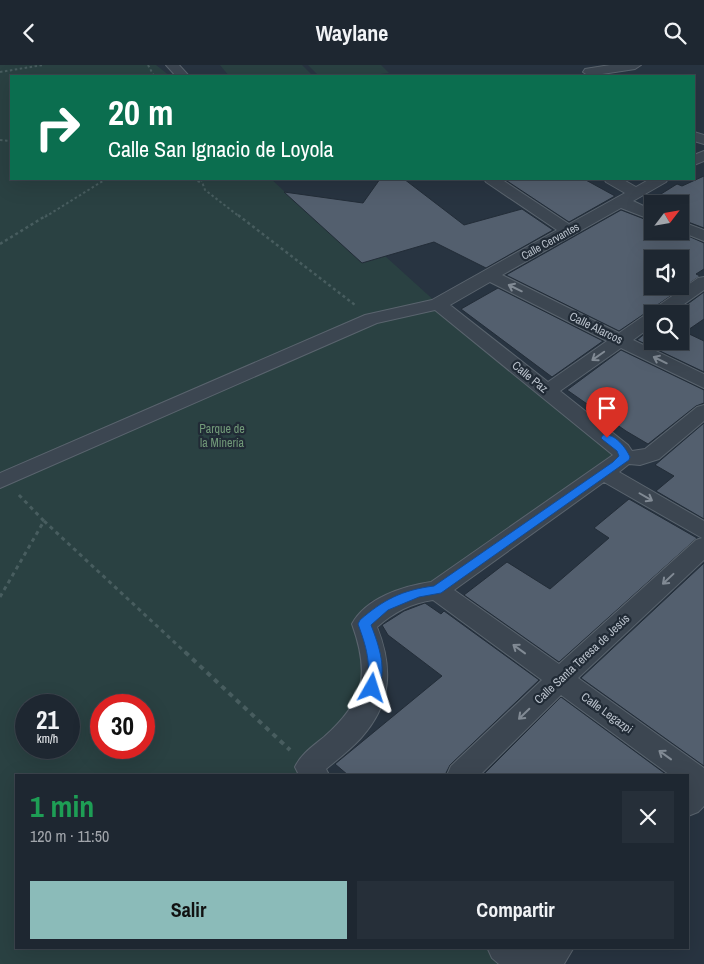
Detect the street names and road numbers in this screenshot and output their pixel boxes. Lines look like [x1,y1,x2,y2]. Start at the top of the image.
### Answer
street label: Calle Cervantes [519,219,582,263]
street label: Calle Alarcos [567,308,625,348]
street label: Calle Paz [509,358,551,397]
street label: Calle Santa Teresa de Jesús [531,610,633,708]
street label: Calle Legazpi [578,689,636,737]

